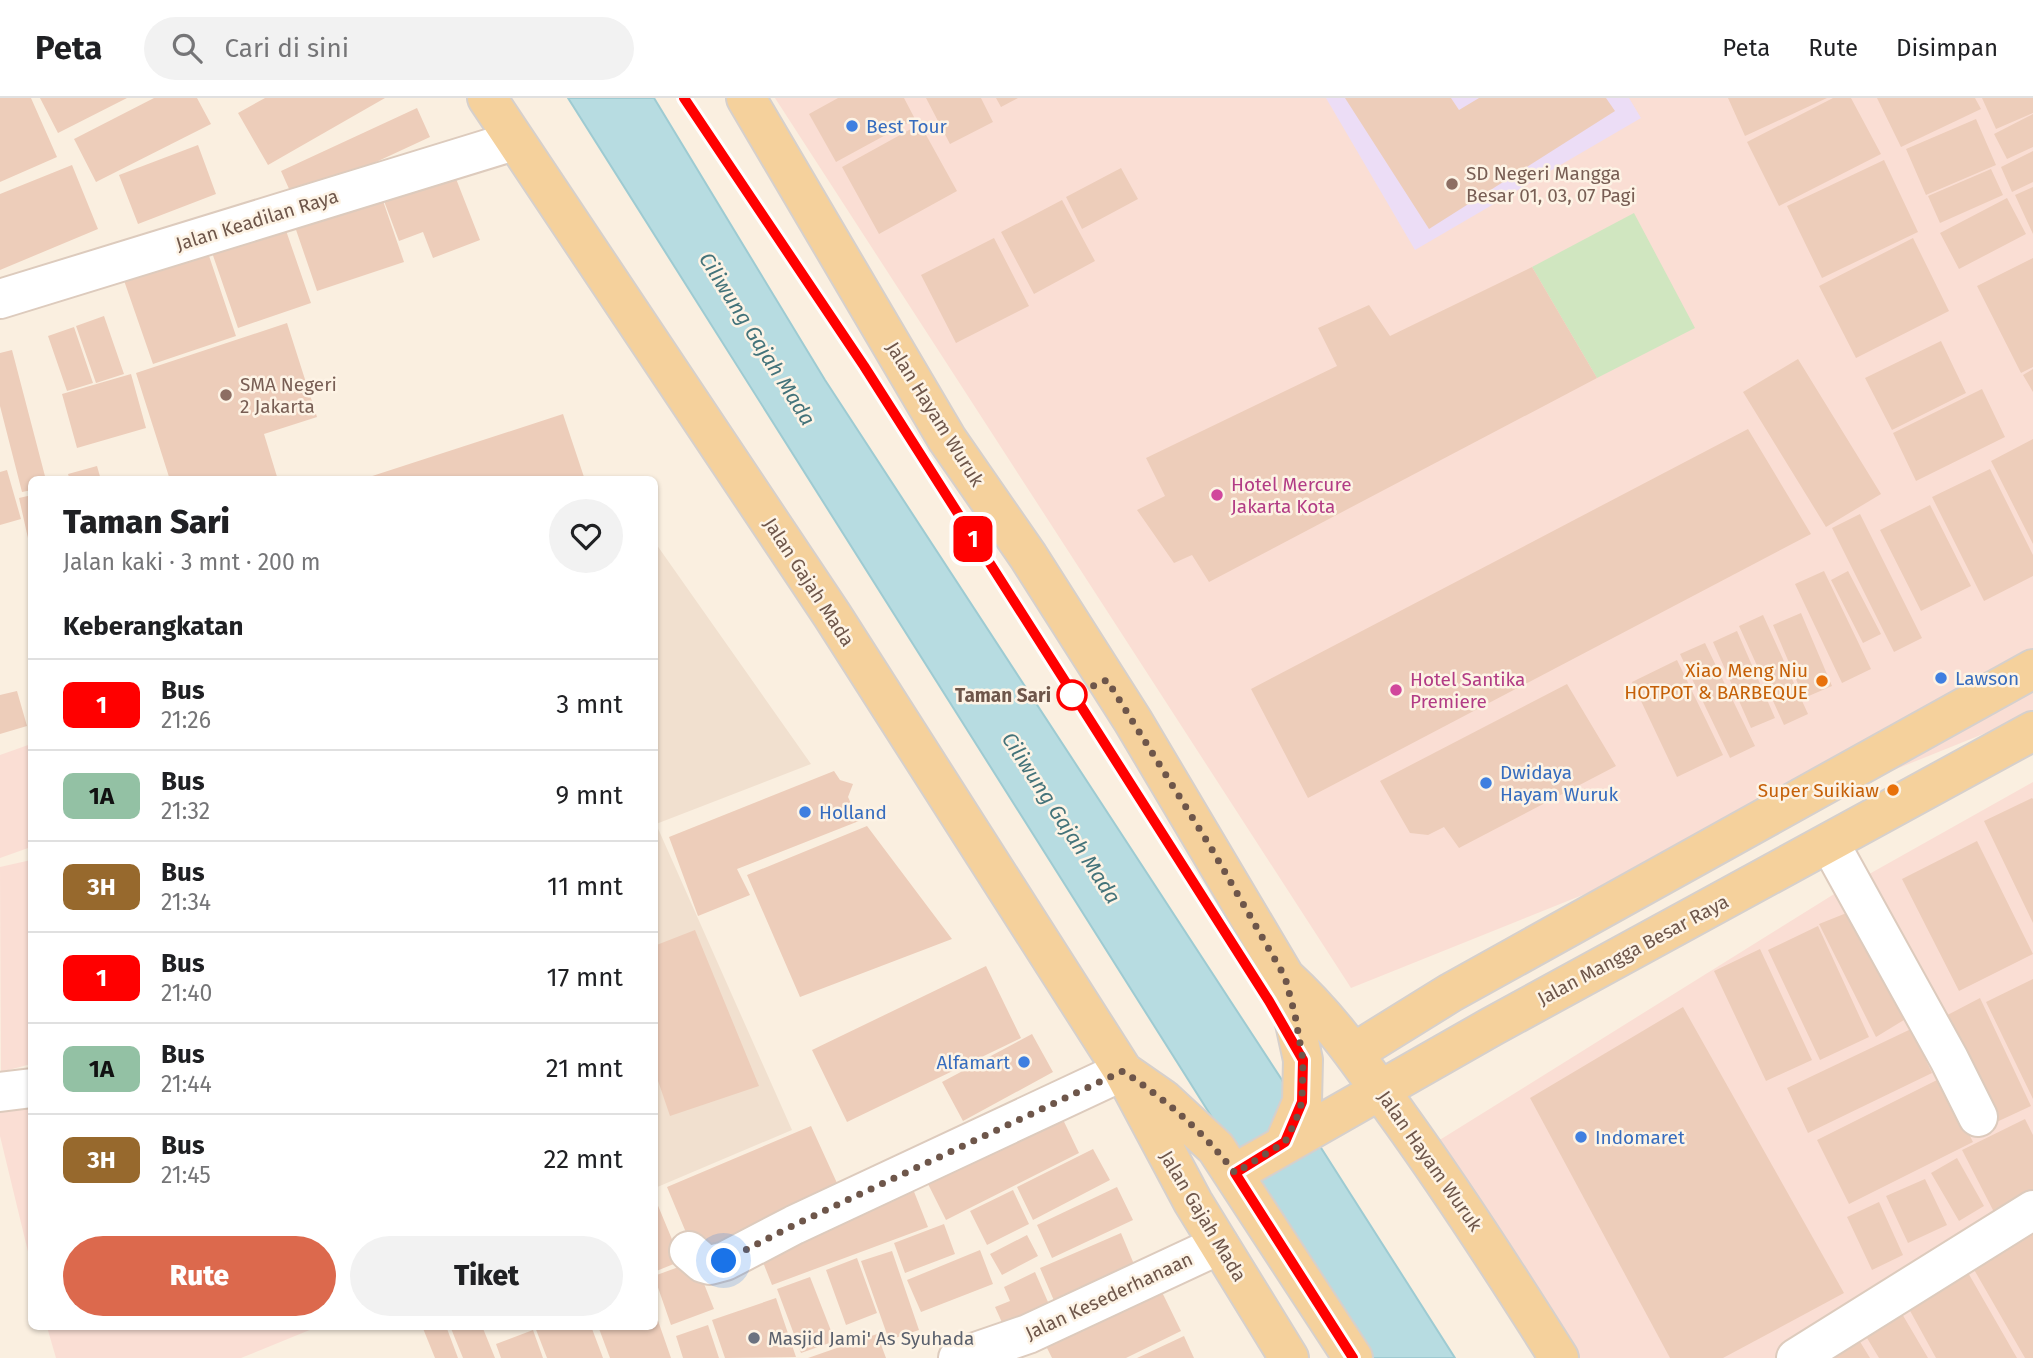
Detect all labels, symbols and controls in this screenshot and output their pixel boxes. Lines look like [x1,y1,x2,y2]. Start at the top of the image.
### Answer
search box [144,17,634,80]
text: Peta [35,28,102,68]
icon: search [168,29,206,67]
text: Cari di sini [224,33,349,64]
text: Peta [1722,34,1770,62]
text: Rute [1808,34,1858,62]
text: Disimpan [1896,34,1998,62]
place label: Best Tour [866,115,948,138]
marker: Best Tour [844,118,860,134]
place label: SD Negeri Mangga Besar 01, 03, 07 Pagi [1466,162,1636,207]
marker: SD Negeri Mangga Besar 01, 03, 07 Pagi [1444,176,1460,192]
street label: Jalan Keadilan Raya [173,184,341,256]
water label: Ciliwung Gajah Mada [693,248,821,430]
street label: Jalan Hayam Wuruk [881,337,989,491]
place label: SMA Negeri 2 Jakarta [240,373,337,418]
marker: SMA Negeri 2 Jakarta [218,387,234,403]
place label: Hotel Mercure Jakarta Kota [1231,473,1352,518]
marker: Hotel Mercure Jakarta Kota [1209,487,1225,503]
button: heart [549,499,623,573]
text: Taman Sari [63,502,230,542]
street label: Jalan Gajah Mada [759,513,859,651]
line badge: 1 [950,516,996,562]
text: 1 [967,525,979,553]
text: Jalan kaki · 3 mnt · 200 m [63,548,321,576]
text: Keberangkatan [63,611,244,642]
place label: Xiao Meng Niu HOTPOT & BARBEQUE [1624,659,1808,704]
place label: Lawson [1955,667,2019,690]
place label: Hotel Santika Premiere [1410,668,1525,713]
marker: Lawson [1933,670,1949,686]
marker: Xiao Meng Niu HOTPOT & BARBEQUE [1814,673,1830,689]
text: Bus [161,675,204,706]
marker: Taman Sari [1057,680,1087,710]
marker: Hotel Santika Premiere [1388,682,1404,698]
place label: Taman Sari [955,684,1051,707]
text: 3 mnt [556,689,623,720]
text: 1 [96,691,107,719]
text: 21:26 [161,706,211,734]
water label: Ciliwung Gajah Mada [996,727,1126,909]
place label: Dwidaya Hayam Wuruk [1500,761,1619,806]
text: Bus [161,766,204,797]
marker: Dwidaya Hayam Wuruk [1478,775,1494,791]
place label: Super Suikiaw [1758,779,1879,802]
text: 9 mnt [556,780,623,811]
text: 1A [89,782,114,810]
marker: Super Suikiaw [1885,782,1901,798]
text: 21:32 [161,797,210,825]
place label: Holland [819,801,887,824]
marker: Holland [797,804,813,820]
text: Bus [161,857,204,888]
text: 11 mnt [547,871,623,902]
text: 3H [87,873,116,901]
text: 21:34 [161,888,211,916]
street label: Jalan Mangga Besar Raya [1534,890,1732,1010]
text: Bus [161,948,204,979]
text: 17 mnt [546,962,623,993]
text: 1 [96,964,107,992]
text: 21:40 [161,979,212,1007]
text: Bus [161,1039,204,1070]
place label: Alfamart [936,1051,1010,1074]
text: 21 mnt [546,1053,623,1084]
marker: Alfamart [1016,1054,1032,1070]
text: 1A [89,1055,114,1083]
text: 21:44 [161,1070,212,1098]
street label: Jalan Hayam Wuruk [1373,1086,1487,1236]
place label: Indomaret [1595,1126,1685,1149]
marker: Indomaret [1573,1129,1589,1145]
text: Bus [161,1130,204,1161]
text: 22 mnt [543,1144,623,1175]
text: 3H [87,1146,116,1174]
street label: Jalan Gajah Mada [1155,1146,1251,1286]
text: 21:45 [161,1161,211,1189]
button: Rute [63,1236,336,1316]
button: Tiket [350,1236,623,1316]
your location [706,1243,741,1278]
street label: Jalan Kesederhanaan [1022,1247,1196,1345]
place label: Masjid Jami' As Syuhada [768,1327,974,1350]
marker: Masjid Jami' As Syuhada [746,1330,762,1346]

